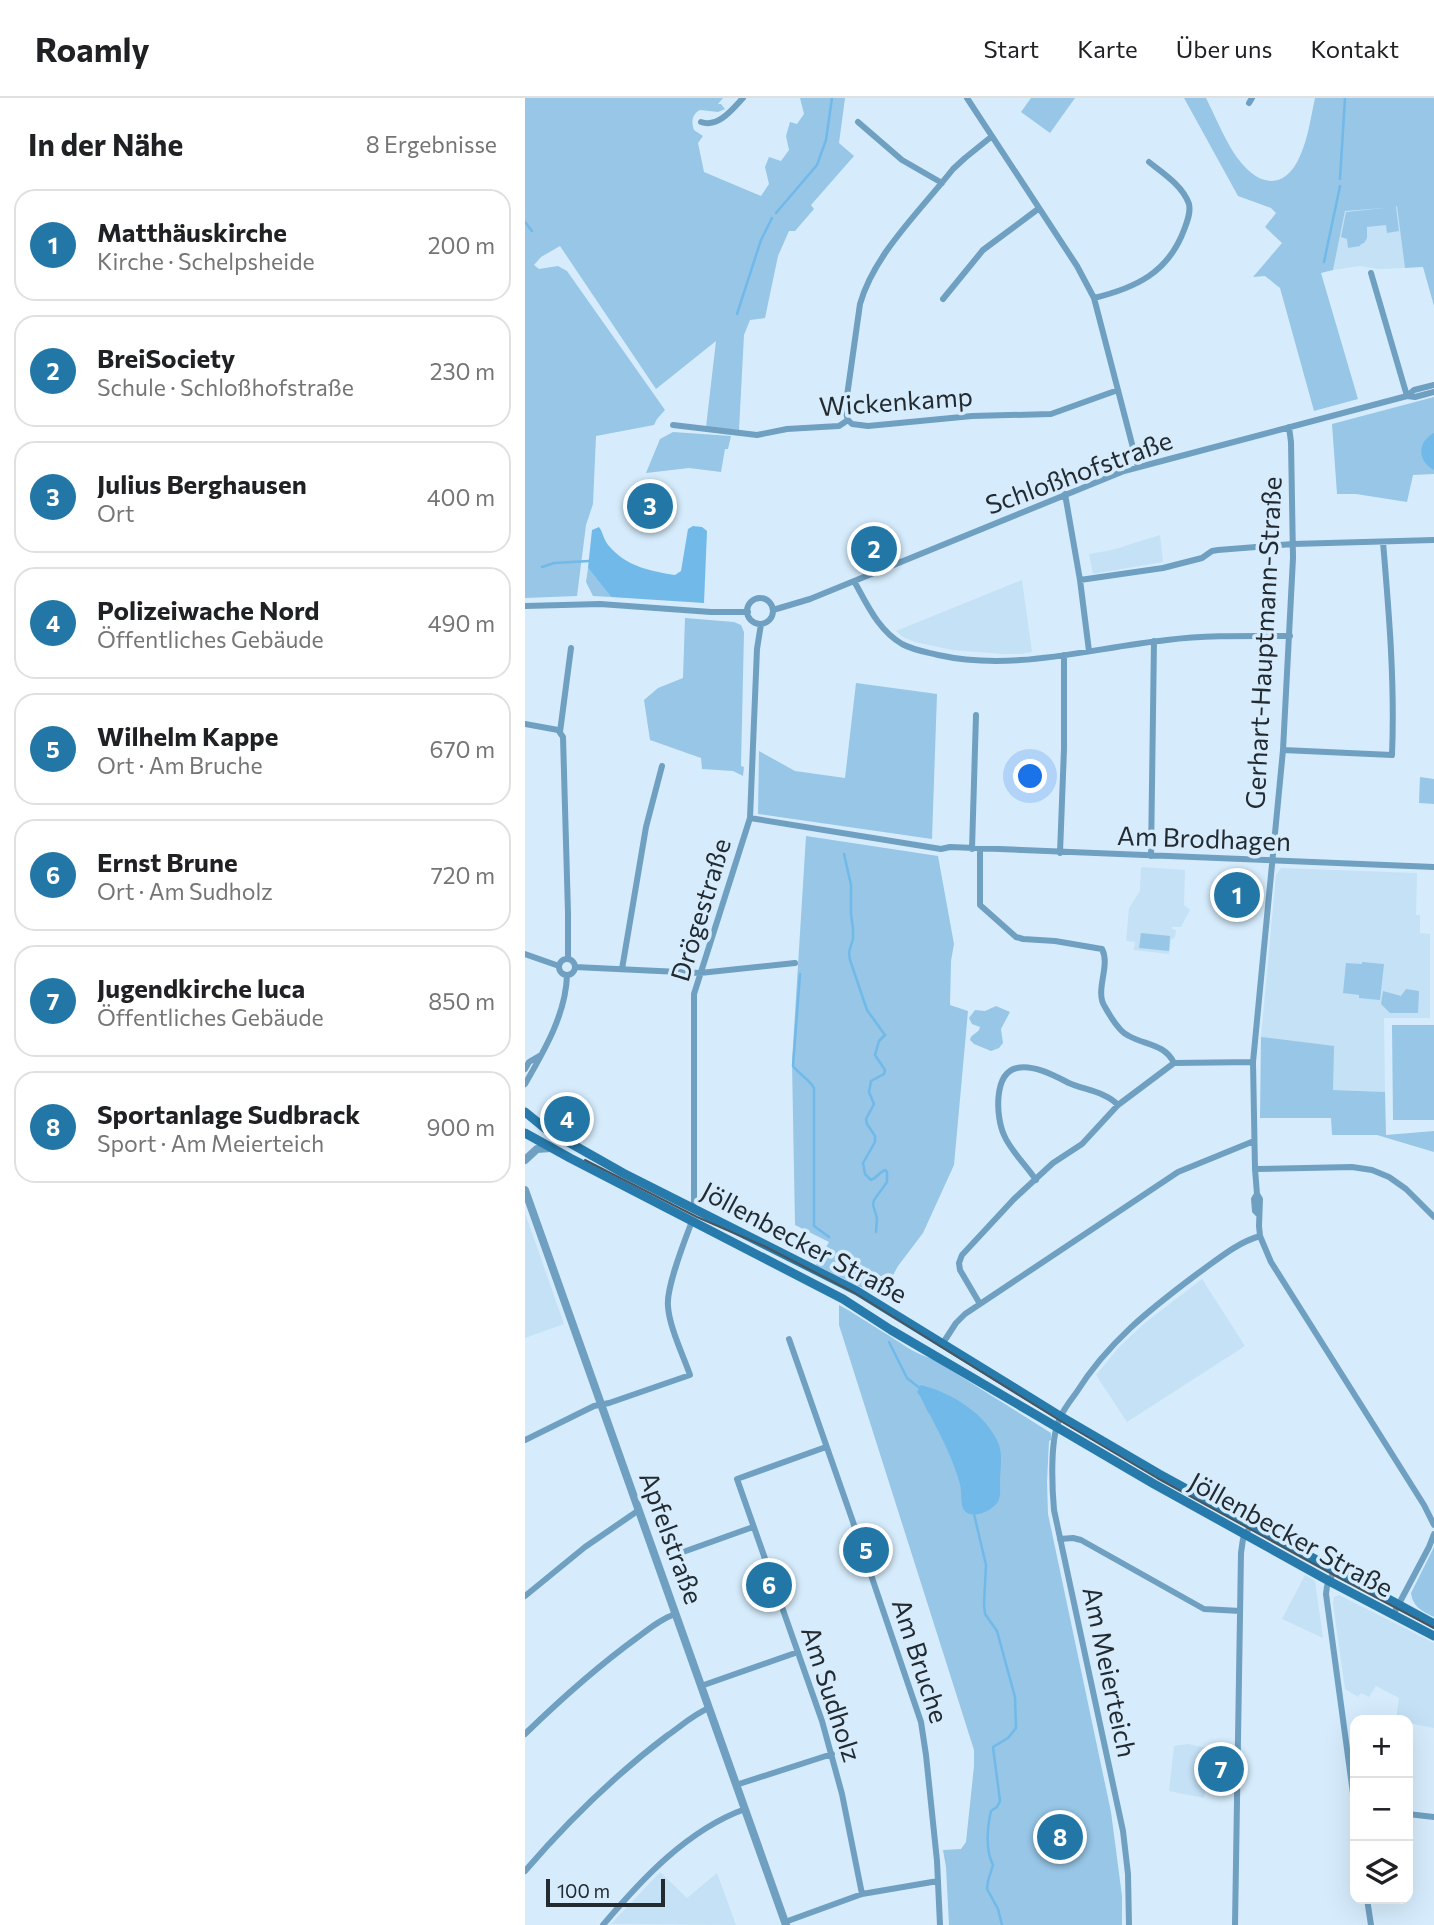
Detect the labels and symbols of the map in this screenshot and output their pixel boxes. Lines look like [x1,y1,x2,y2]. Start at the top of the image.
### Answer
street label: Wickenkamp [818,380,974,421]
street label: Schloßhofstraße [981,423,1176,520]
street label: Gerhart-Hauptmann-Straße [1238,476,1287,810]
pin: 3 [627,480,673,532]
pin: 2 [851,523,897,575]
your location [1013,759,1047,793]
street label: Am Brodhagen [1117,819,1291,856]
street label: Drögestraße [663,834,736,985]
pin: 1 [1214,869,1260,921]
pin: 4 [544,1093,590,1145]
street label: Jöllenbecker Straße [697,1174,913,1309]
street label: Jöllenbecker Straße [1184,1465,1399,1603]
street label: Apfelstraße [634,1467,711,1608]
pin: 5 [843,1524,889,1576]
pin: 6 [746,1559,792,1611]
street label: Am Meierteich [1077,1584,1144,1760]
street label: Am Bruche [887,1595,956,1727]
street label: Am Sudholz [796,1622,869,1765]
pin: 7 [1198,1743,1244,1795]
pin: 8 [1037,1811,1083,1863]
scale bar [546,1876,665,1908]

